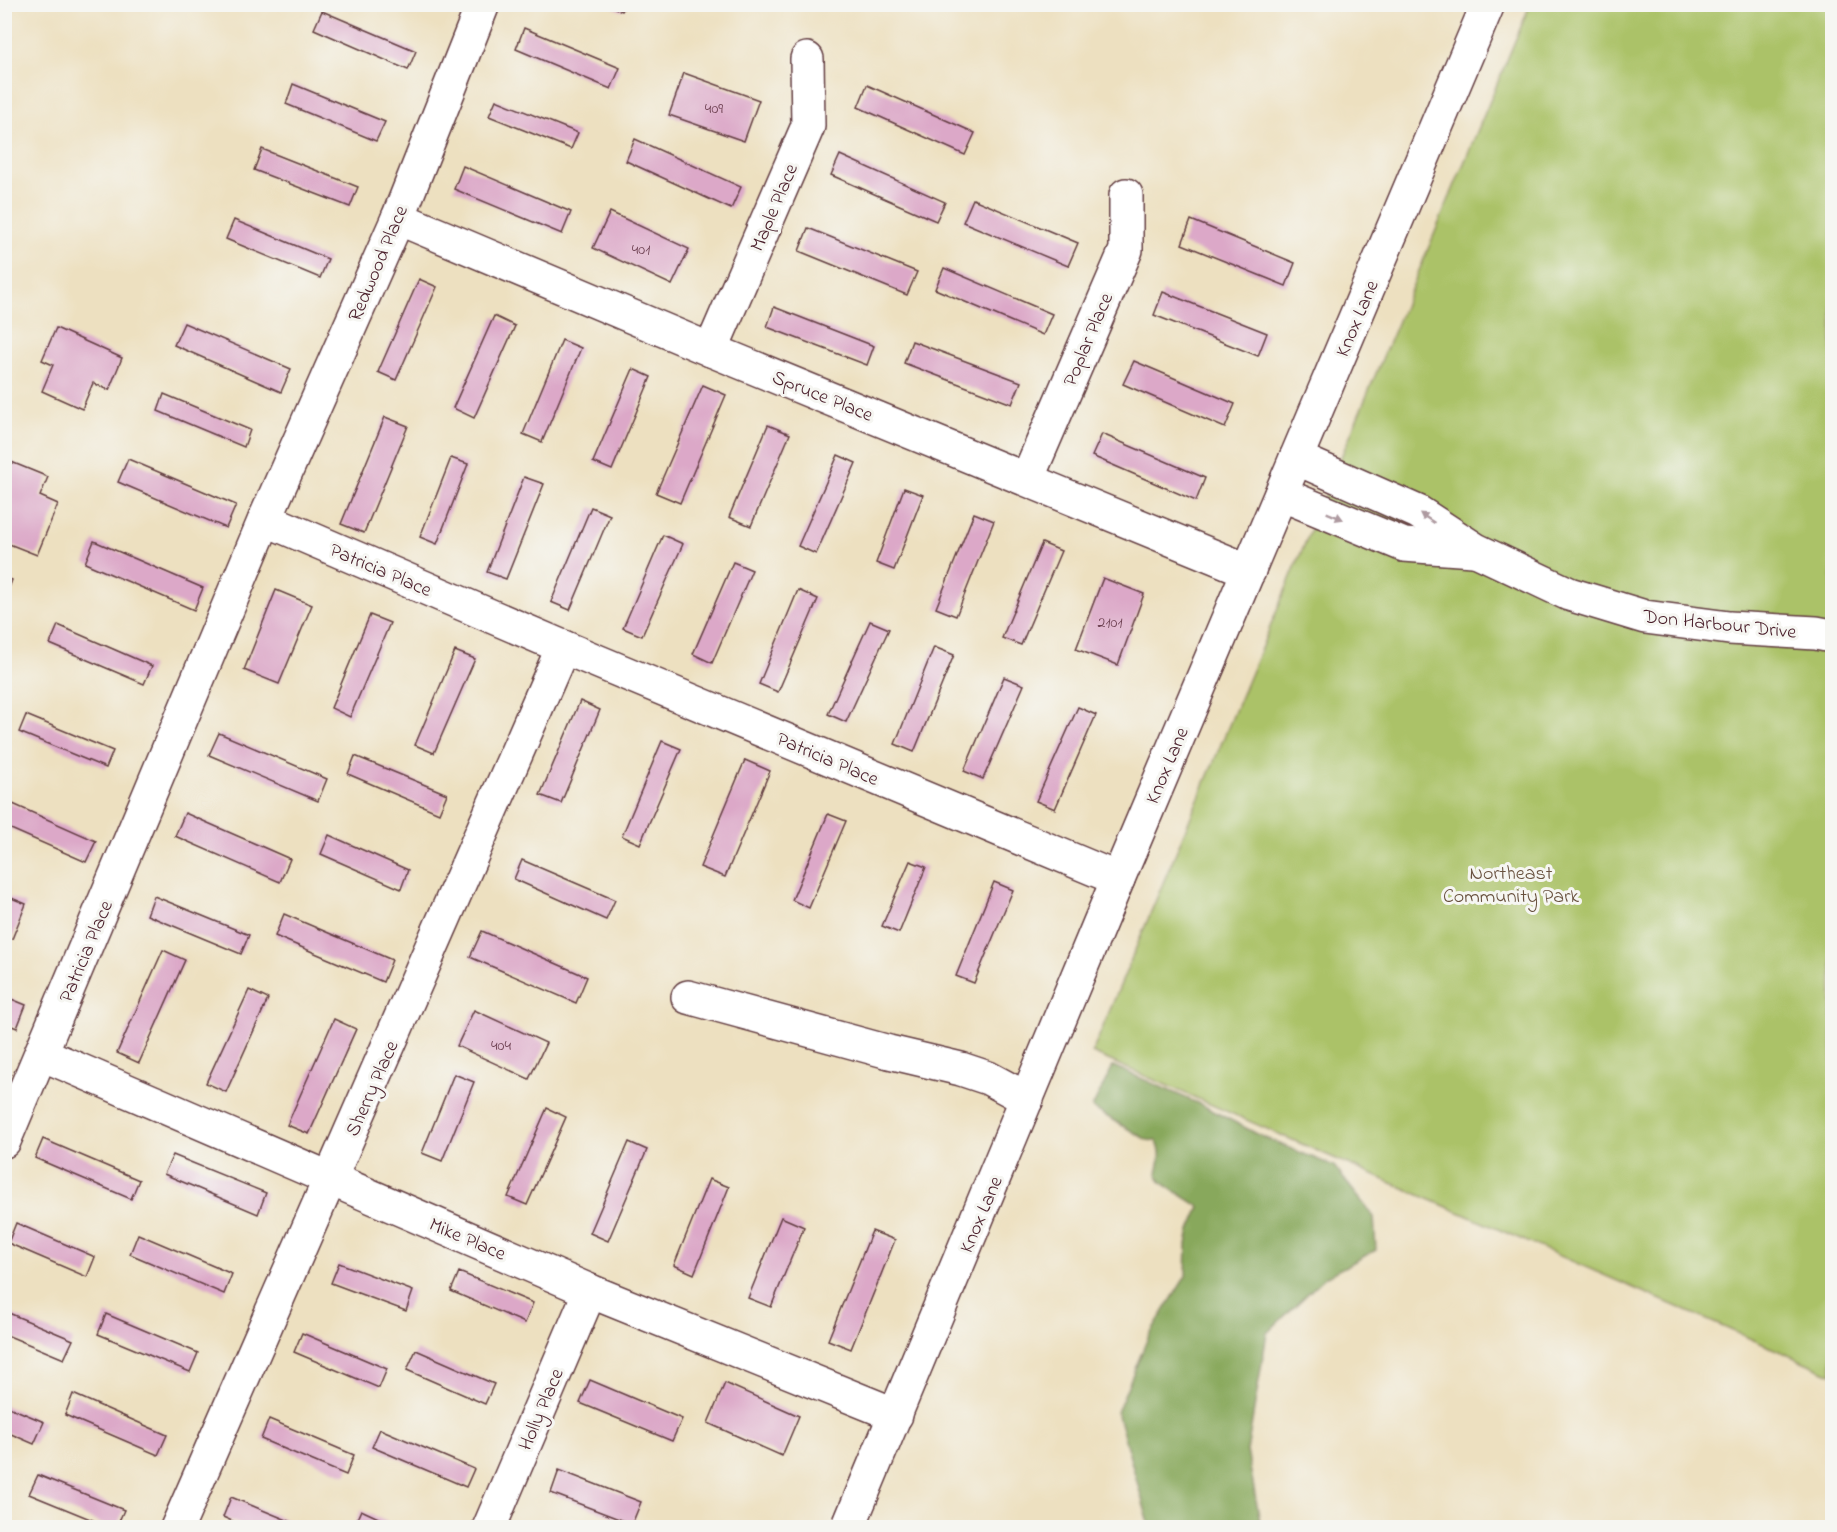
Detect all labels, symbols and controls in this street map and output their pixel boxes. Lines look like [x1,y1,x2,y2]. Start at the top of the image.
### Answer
house number: 409 [705,97,723,121]
street label: Maple Place [744,160,807,256]
street label: Redwood Place [342,201,417,327]
house number: 401 [632,238,650,262]
street label: Knox Lane [1329,276,1387,362]
street label: Poplar Place [1057,289,1122,391]
street label: Spruce Place [767,364,877,431]
one-way arrow [1326,512,1344,521]
one-way arrow [1420,512,1436,524]
street label: Patricia Place [324,537,436,606]
street label: Don Harbour Drive [1641,603,1798,648]
house number: 2101 [1097,611,1123,635]
street label: Knox Lane [1139,723,1197,809]
street label: Patricia Place [771,726,883,795]
park label: Northeast Community Park [1443,860,1579,912]
street label: Patricia Place [53,896,122,1008]
house number: 404 [491,1034,511,1058]
street label: Sherry Place [339,1036,407,1142]
street label: Knox Lane [953,1172,1011,1258]
street label: Mike Place [424,1211,510,1269]
street label: Holly Place [512,1364,573,1456]

